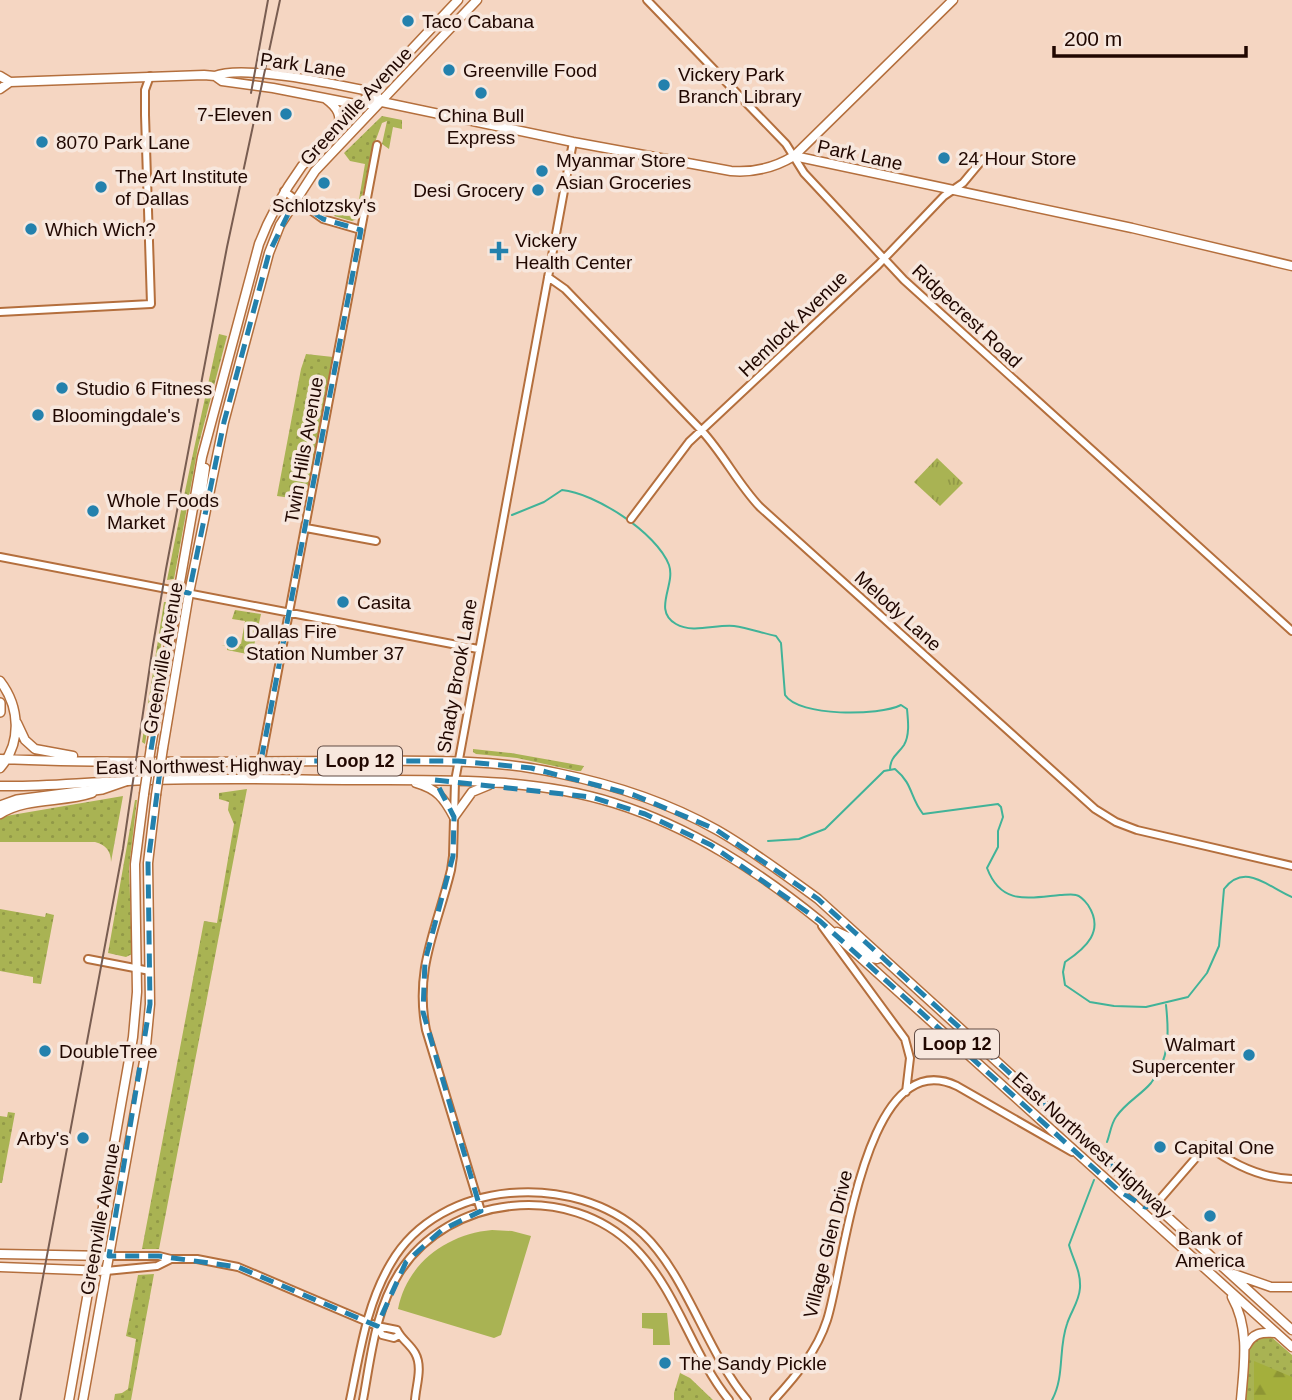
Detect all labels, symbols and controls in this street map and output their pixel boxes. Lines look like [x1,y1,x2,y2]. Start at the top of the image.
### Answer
place label: Taco Cabana [422,11,534,32]
marker: Taco Cabana [400,13,416,29]
scale bar [1054,14,1246,58]
text: 200 m [1064,27,1122,50]
street label: Greenville Avenue [296,43,416,169]
street label: Park Lane [259,49,347,81]
place label: Greenville Food [463,60,597,81]
marker: Greenville Food [441,62,457,78]
place label: Vickery Park Branch Library [678,64,802,107]
marker: Vickery Park Branch Library [656,77,672,93]
marker: China Bull Express [473,85,489,101]
place label: 7-Eleven [197,104,272,125]
place label: China Bull Express [438,105,524,148]
marker: 7-Eleven [278,106,294,122]
place label: 8070 Park Lane [56,132,190,153]
marker: 8070 Park Lane [34,134,50,150]
street label: Park Lane [815,136,905,174]
place label: 24 Hour Store [958,148,1076,169]
place label: Myanmar Store Asian Groceries [556,150,691,193]
marker: 24 Hour Store [936,150,952,166]
marker: Myanmar Store Asian Groceries [534,163,550,179]
place label: The Art Institute of Dallas [115,166,248,209]
marker: Schlotzsky's [316,175,332,191]
marker: The Art Institute of Dallas [93,179,109,195]
place label: Desi Grocery [413,180,524,201]
marker: Desi Grocery [530,182,546,198]
place label: Schlotzsky's [272,195,376,216]
place label: Which Wich? [45,219,156,240]
marker: Which Wich? [23,221,39,237]
place label: Vickery Health Center [515,230,633,273]
marker: Vickery Health Center [489,241,509,261]
street label: Ridgecrest Road [908,260,1026,372]
street label: Hemlock Avenue [735,267,851,381]
street label: Twin Hills Avenue [281,375,327,525]
place label: Studio 6 Fitness [76,378,212,399]
marker: Studio 6 Fitness [54,380,70,396]
place label: Bloomingdale's [52,405,180,426]
marker: Bloomingdale's [30,407,46,423]
place label: Whole Foods Market [107,490,219,533]
marker: Whole Foods Market [85,503,101,519]
street label: Melody Lane [851,567,945,655]
street label: Greenville Avenue [139,580,187,736]
place label: Casita [357,592,411,613]
marker: Casita [335,594,351,610]
street label: Shady Brook Lane [433,597,481,755]
place label: Dallas Fire Station Number 37 [246,621,404,664]
marker: Dallas Fire Station Number 37 [224,634,240,650]
road number: Loop 12 [318,746,402,776]
street label: East Northwest Highway [95,754,303,778]
road number: Loop 12 [915,1030,999,1058]
place label: Walmart Supercenter [1131,1034,1236,1077]
place label: DoubleTree [59,1041,158,1062]
marker: DoubleTree [37,1043,53,1059]
marker: Walmart Supercenter [1241,1047,1257,1063]
street label: East Northwest Highway [1008,1068,1176,1222]
place label: Arby's [17,1128,69,1149]
marker: Arby's [75,1130,91,1146]
place label: Capital One [1174,1137,1274,1158]
marker: Capital One [1152,1139,1168,1155]
street label: Greenville Avenue [76,1141,124,1297]
street label: Village Glen Drive [799,1168,857,1320]
marker: Bank of America [1202,1208,1218,1224]
place label: Bank of America [1175,1228,1245,1271]
place label: The Sandy Pickle [679,1353,827,1374]
marker: The Sandy Pickle [657,1355,673,1371]

